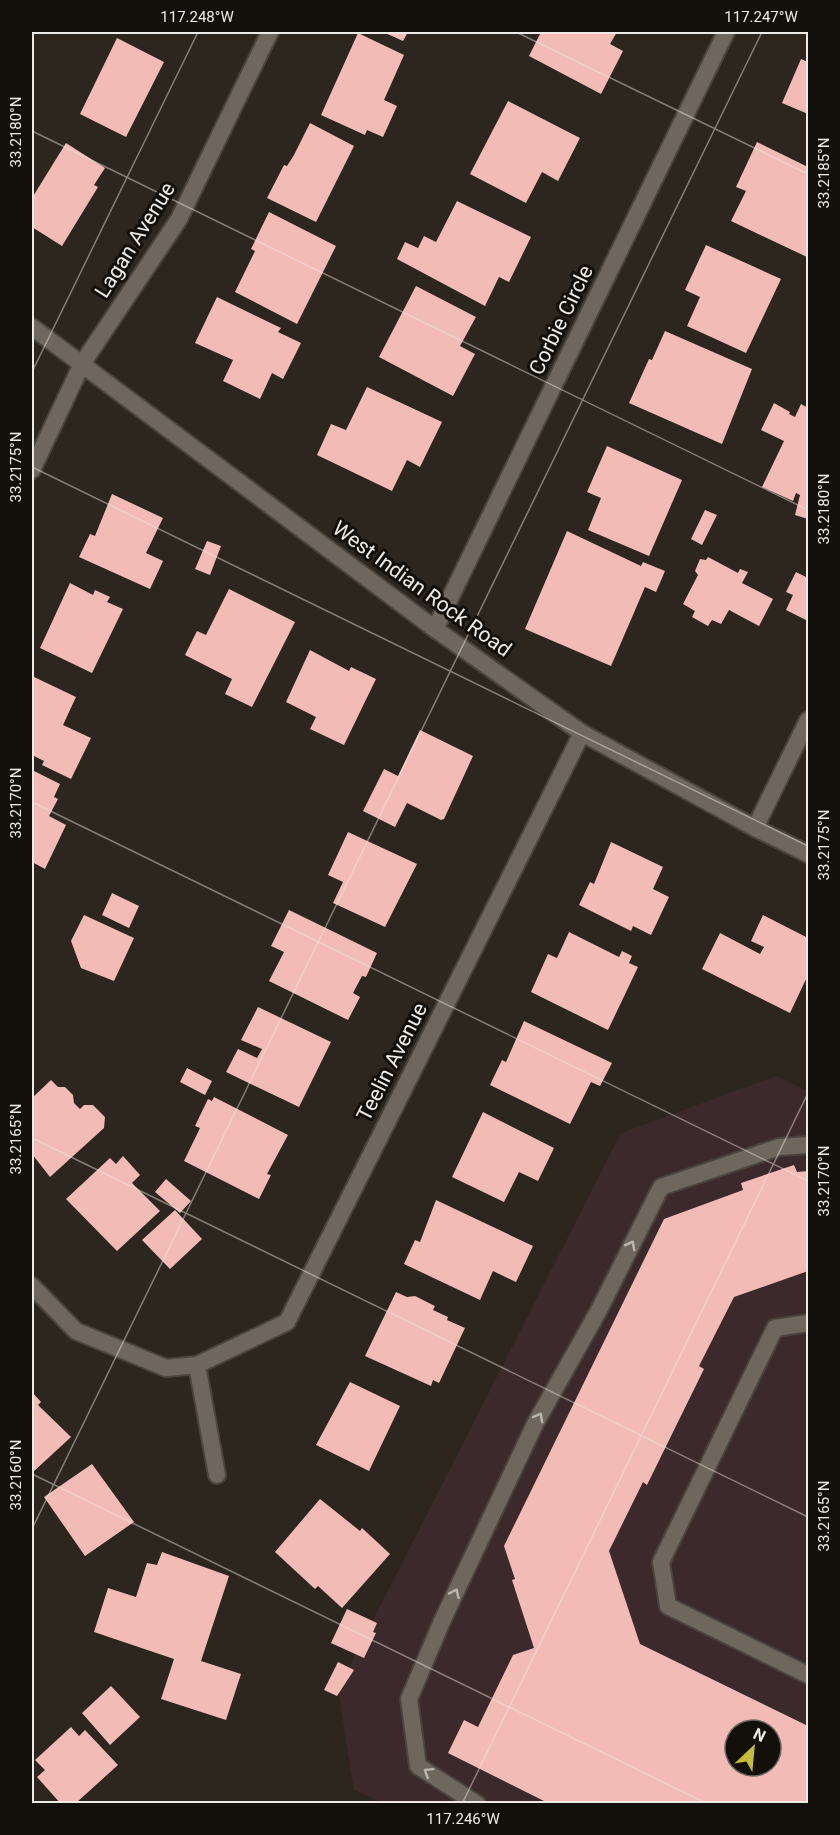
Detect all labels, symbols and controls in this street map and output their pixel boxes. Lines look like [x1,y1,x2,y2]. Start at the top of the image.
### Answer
text: 117.248°W [160,8,234,26]
text: 117.247°W [724,8,798,26]
text: 33.2180°N [7,97,25,167]
text: 33.2185°N [815,138,833,208]
street label: Lagan Avenue [90,178,180,302]
street label: Corbie Circle [524,261,598,379]
text: 33.2175°N [7,432,25,502]
text: 33.2180°N [815,474,833,544]
street label: West Indian Rock Road [328,516,516,662]
text: 33.2170°N [7,768,25,838]
text: 33.2175°N [815,810,833,880]
street label: Teelin Avenue [352,999,432,1125]
text: 33.2165°N [7,1104,25,1174]
text: 33.2170°N [815,1146,833,1216]
one-way arrow [624,1241,636,1252]
one-way arrow [531,1413,543,1423]
text: 33.2160°N [7,1440,25,1510]
text: 33.2165°N [815,1481,833,1551]
one-way arrow [447,1588,459,1599]
north arrow [723,1718,783,1778]
text: N [750,1724,769,1746]
one-way arrow [424,1768,434,1780]
text: 117.246°W [426,1810,500,1828]

